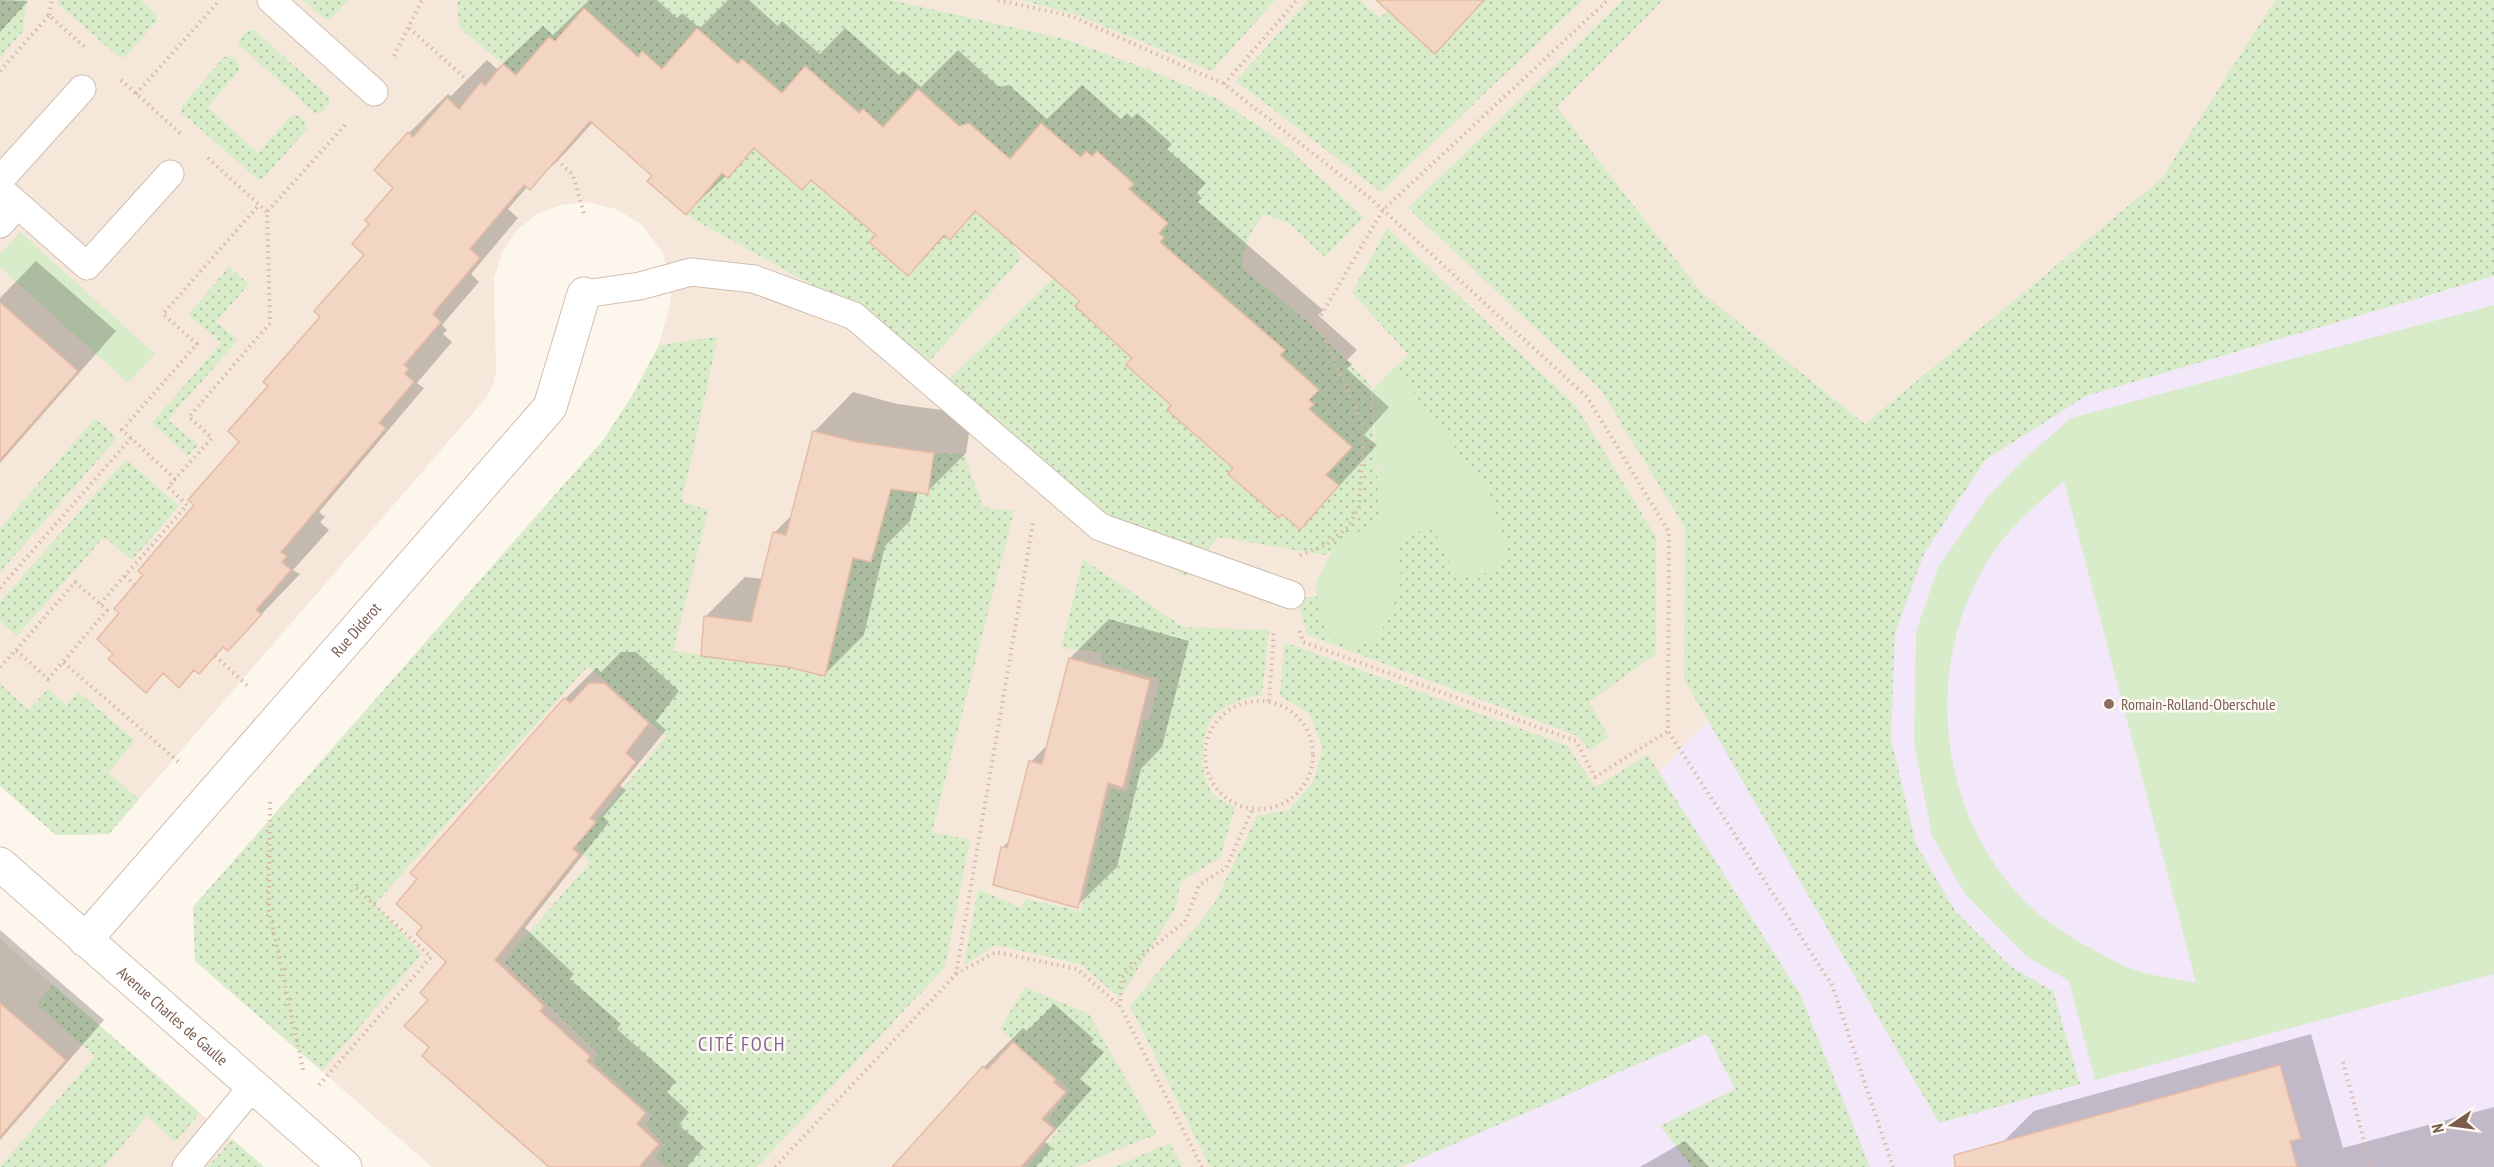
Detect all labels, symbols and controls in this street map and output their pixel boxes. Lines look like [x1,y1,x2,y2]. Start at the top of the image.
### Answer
street label: Rue Diderot [327,598,385,661]
place label: Romain-Rolland-Oberschule [2121,694,2276,714]
marker: Romain-Rolland-Oberschule [2102,697,2116,711]
street label: Avenue Charles de Gaulle [113,962,232,1070]
district label: CITÉ FOCH [698,1031,786,1057]
north arrow [2422,1095,2482,1155]
text: N [2427,1122,2448,1135]

